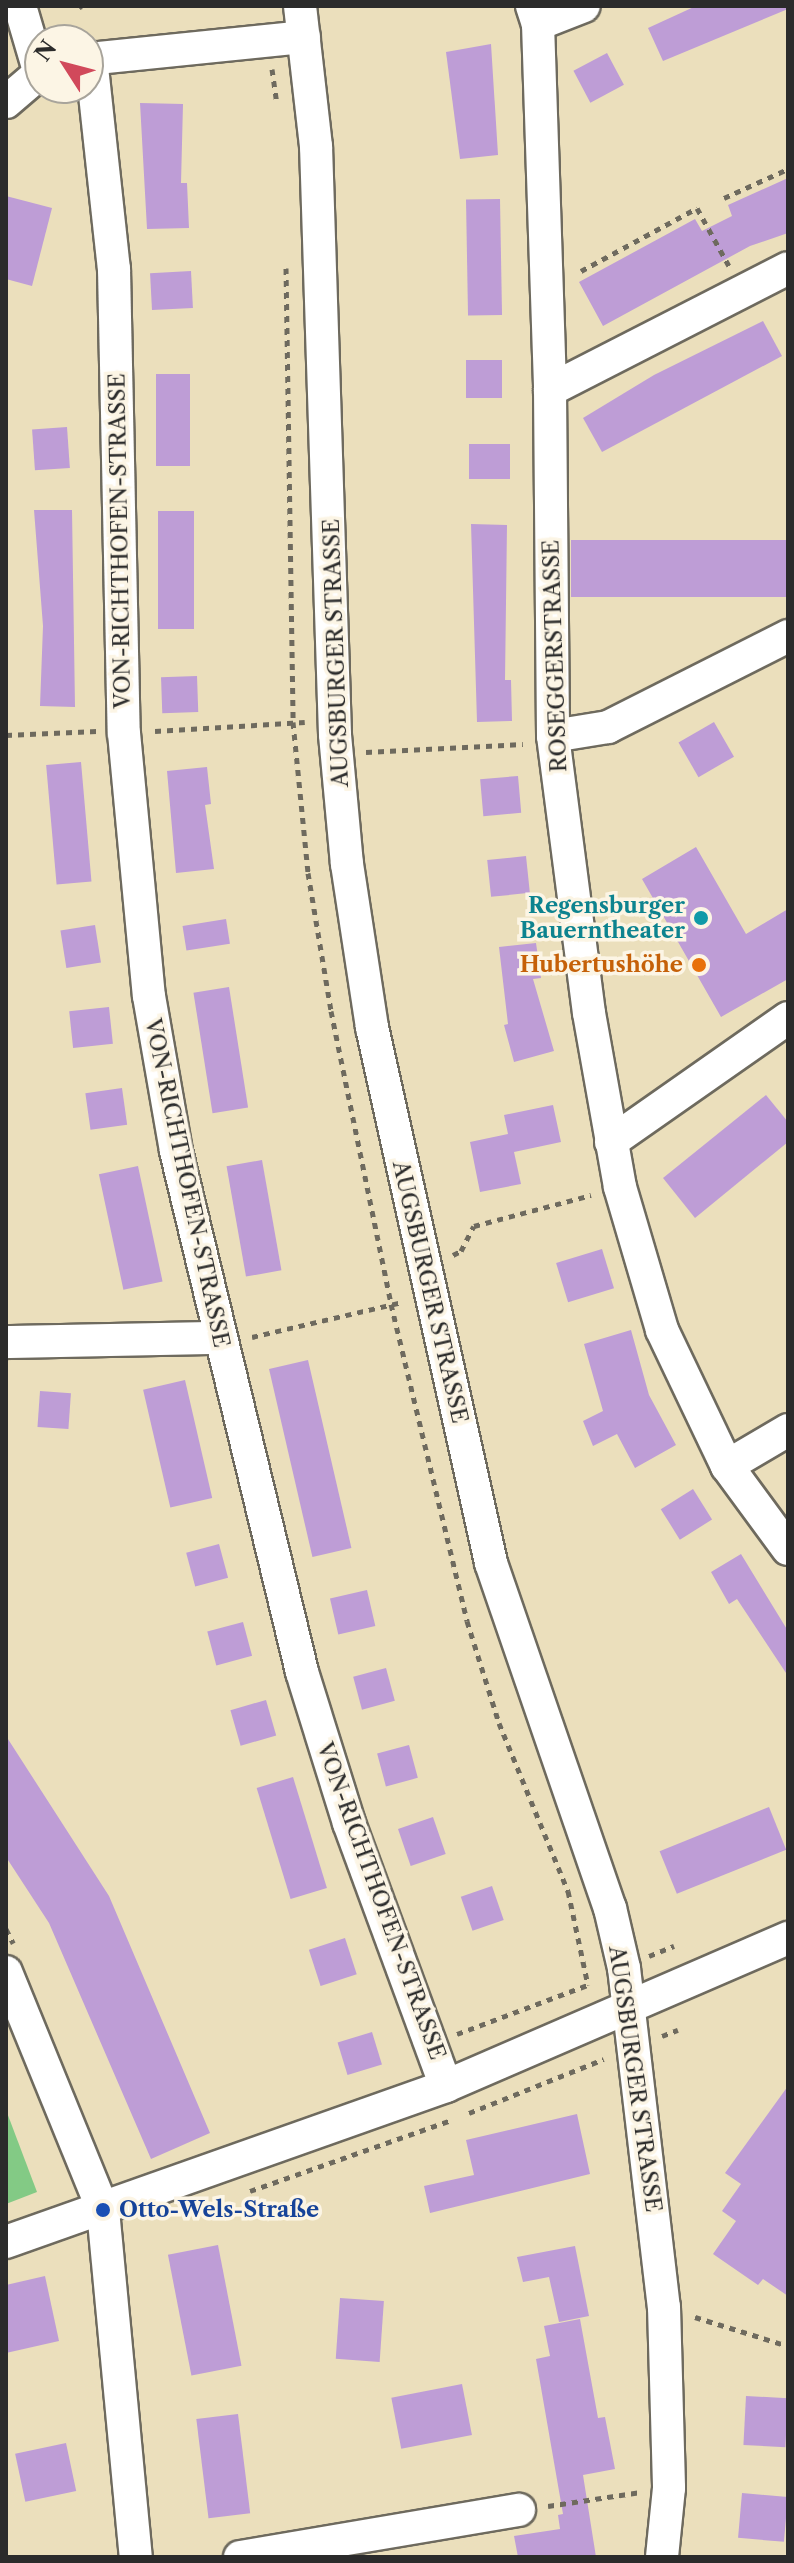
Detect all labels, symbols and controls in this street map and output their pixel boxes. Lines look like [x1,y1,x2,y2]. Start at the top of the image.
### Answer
north arrow [24,24,104,104]
text: N [29,35,62,66]
street label: VON-RICHTHOFEN-STRASSE [104,373,136,709]
street label: AUGSBURGER STRASSE [318,518,354,788]
street label: ROSEGGERSTRASSE [538,539,572,773]
place label: Regensburger Bauerntheater [520,892,685,944]
marker: Regensburger Bauerntheater [692,909,710,927]
place label: Hubertushöhe [520,952,683,978]
marker: Hubertushöhe [690,956,708,974]
street label: VON-RICHTHOFEN-STRASSE [139,1016,235,1350]
street label: AUGSBURGER STRASSE [387,1158,473,1426]
street label: VON-RICHTHOFEN-STRASSE [311,1739,451,2063]
street label: AUGSBURGER STRASSE [603,1944,667,2214]
place label: Otto-Wels-Straße [119,2197,319,2223]
marker: Otto-Wels-Straße [94,2201,112,2219]

